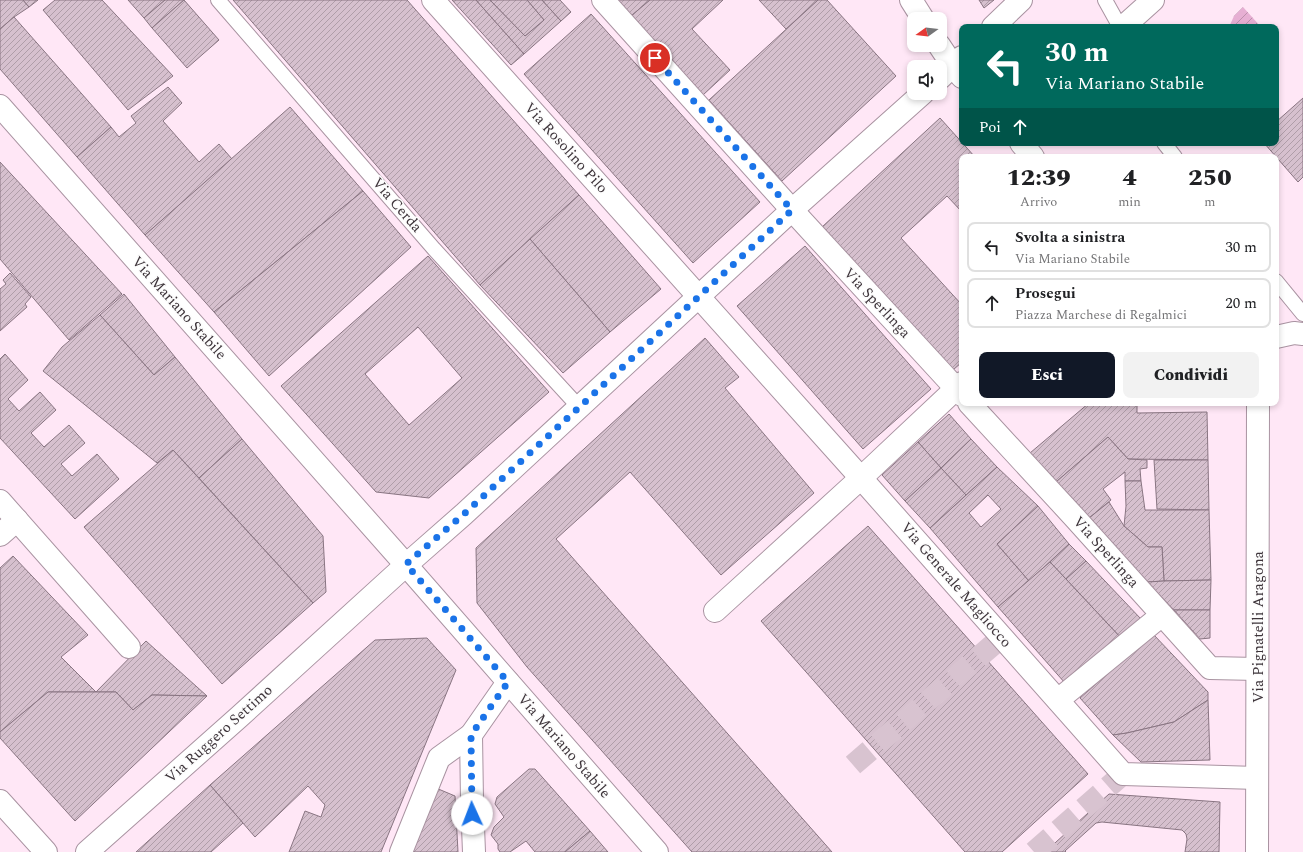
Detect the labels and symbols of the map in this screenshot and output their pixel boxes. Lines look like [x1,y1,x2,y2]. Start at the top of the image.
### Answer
north arrow [907,12,947,52]
pin [638,41,672,75]
street label: Via Rosolino Pilo [519,97,613,199]
street label: Via Cerda [366,172,428,238]
street label: Via Mariano Stabile [126,251,232,365]
street label: Via Sperlinga [838,262,916,344]
street label: Via Sperlinga [1067,511,1145,594]
street label: Via Generale Magliocco [895,517,1017,653]
street label: Via Pignatelli Aragona [1247,550,1270,703]
street label: Via Ruggero Settimo [160,679,278,789]
street label: Via Mariano Stabile [512,688,616,804]
position arrow [451,793,493,835]

